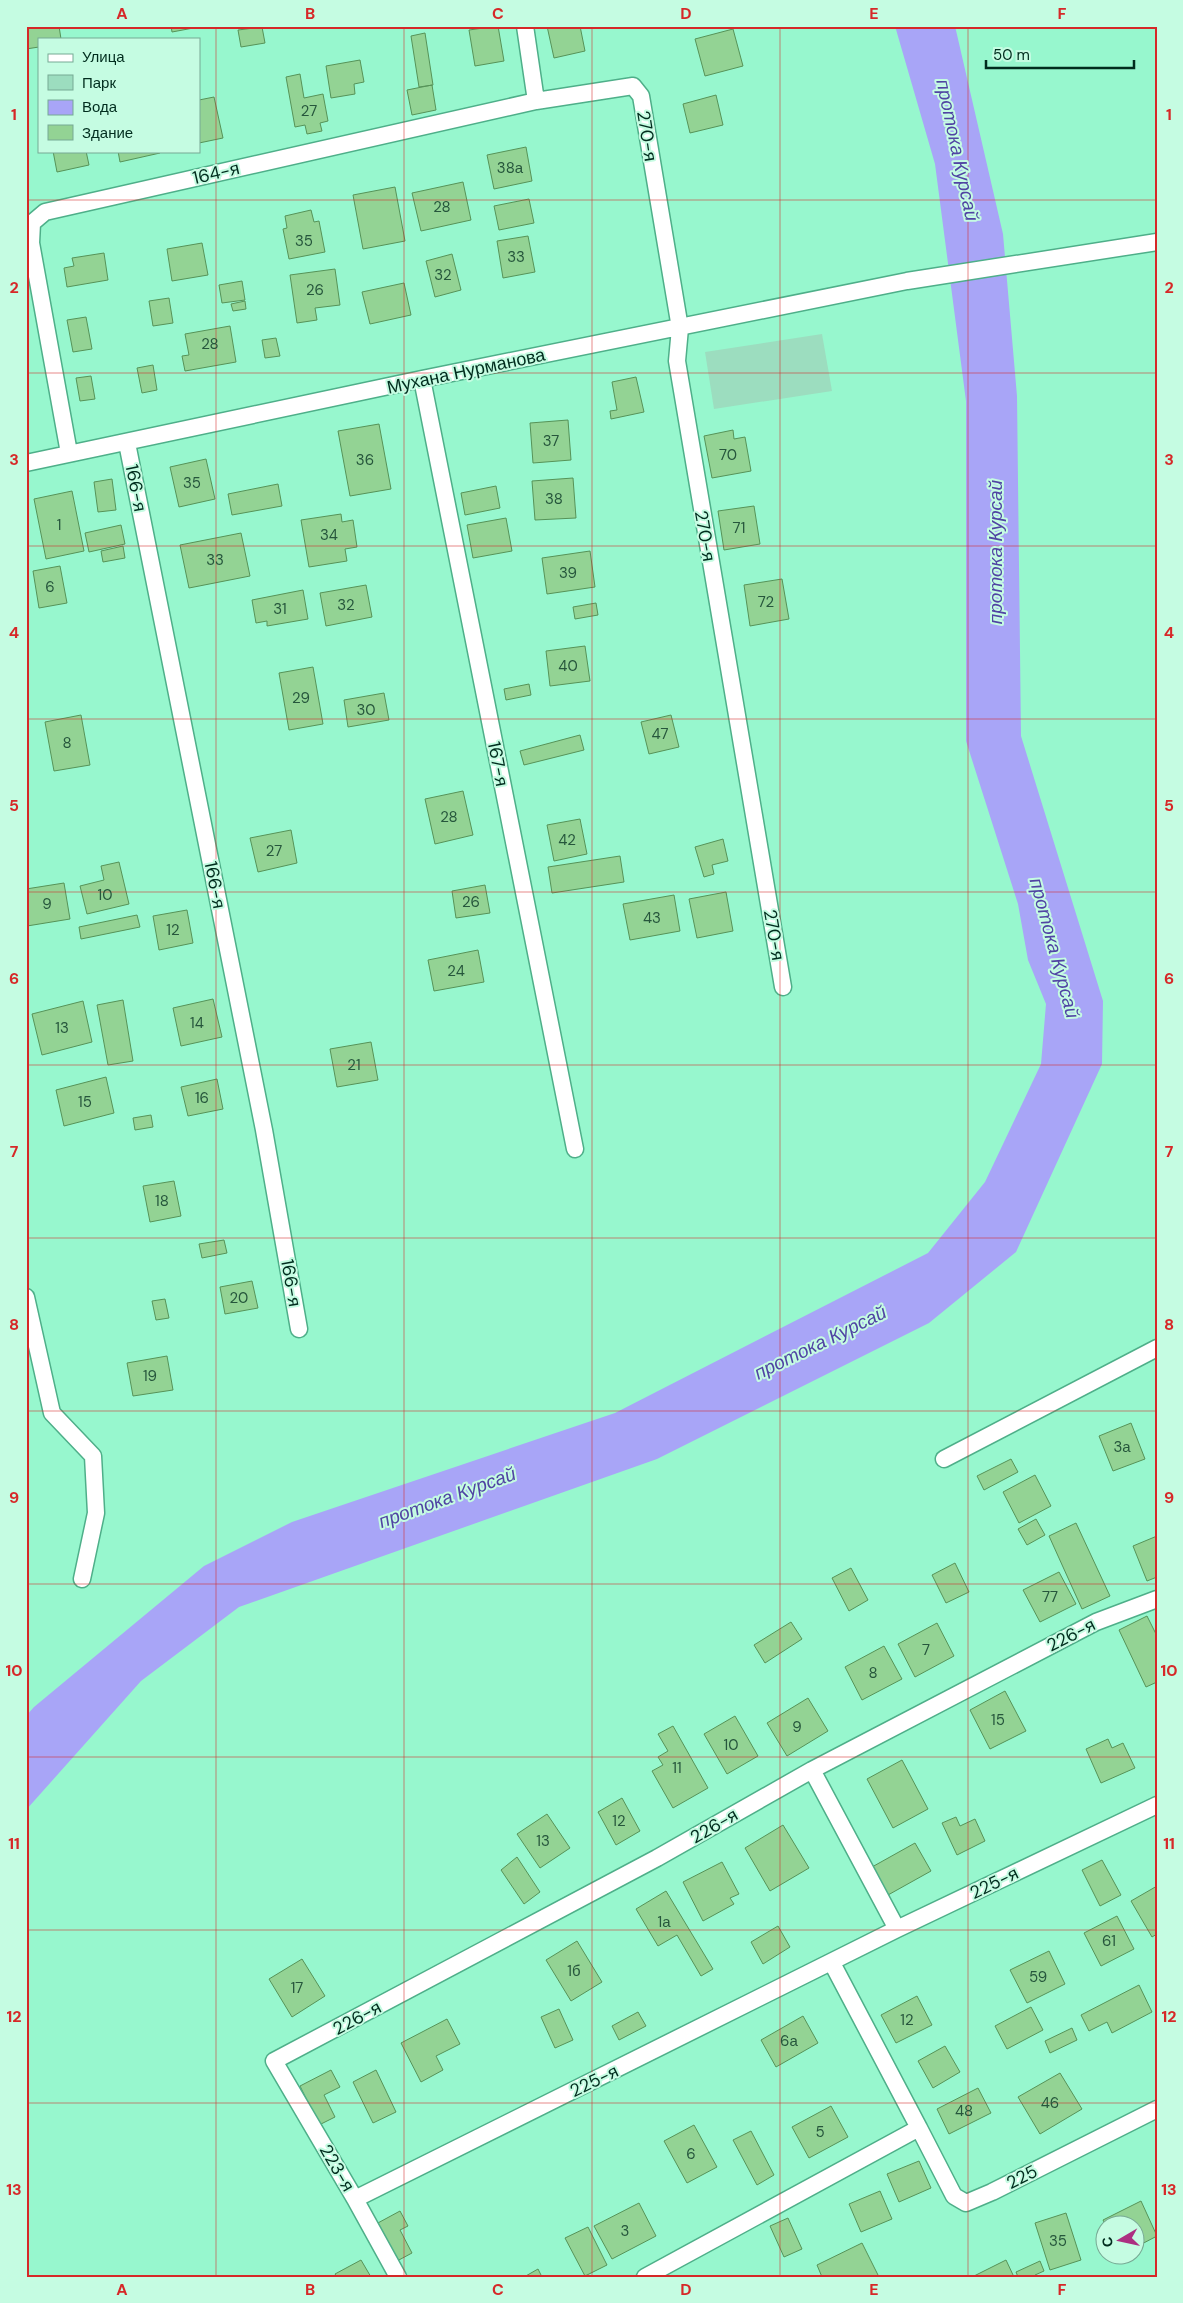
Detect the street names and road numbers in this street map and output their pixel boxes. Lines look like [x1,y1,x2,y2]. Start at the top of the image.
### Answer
street label: 270-я [631,109,663,163]
street label: 164-я [190,156,242,190]
street label: Мухана Нурманова [385,342,548,400]
street label: 166-я [120,462,152,514]
street label: 270-я [689,509,721,563]
street label: 167-я [482,740,514,788]
street label: 166-я [199,859,231,911]
street label: 270-я [758,908,790,962]
street label: 166-я [275,1257,307,1309]
street label: 226-я [1043,1613,1099,1657]
street label: 226-я [686,1803,742,1849]
street label: 225-я [966,1861,1022,1905]
street label: 226-я [329,1995,385,2041]
street label: 225-я [566,2059,622,2103]
street label: 223-я [314,2140,360,2196]
street label: 225 [1002,2159,1042,2195]

